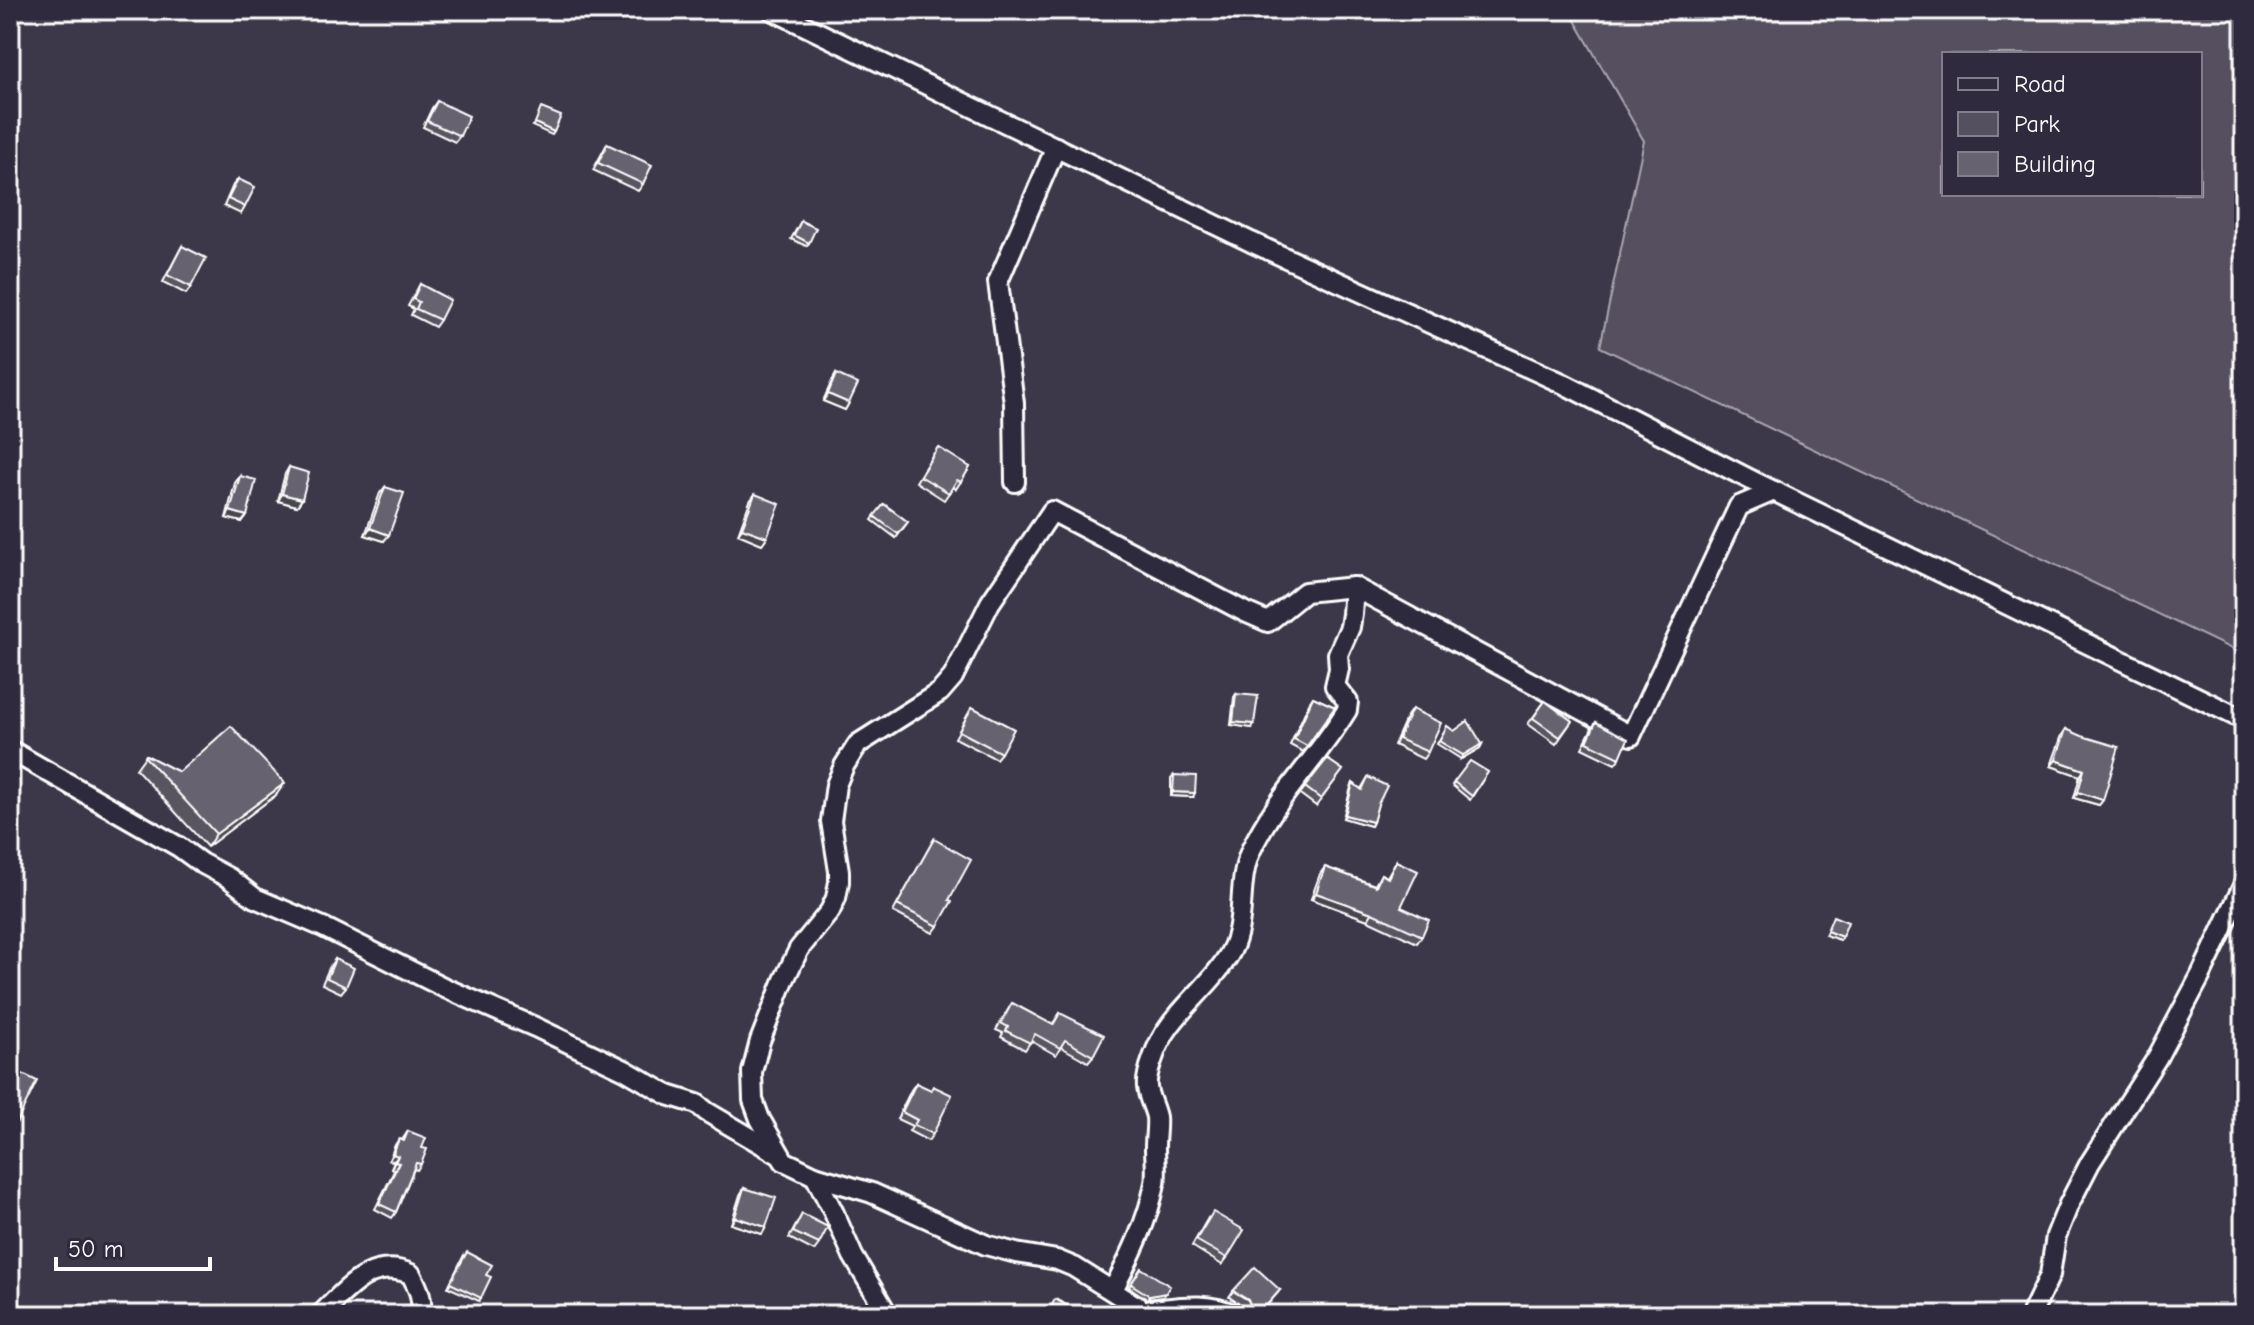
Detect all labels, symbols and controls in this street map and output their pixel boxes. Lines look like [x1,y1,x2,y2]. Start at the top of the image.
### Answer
legend [1942,52,2202,196]
text: Road [2014,70,2066,98]
text: Park [2014,110,2060,138]
text: Building [2014,150,2096,178]
scale bar [56,1221,210,1271]
text: 50 m [68,1235,124,1263]

